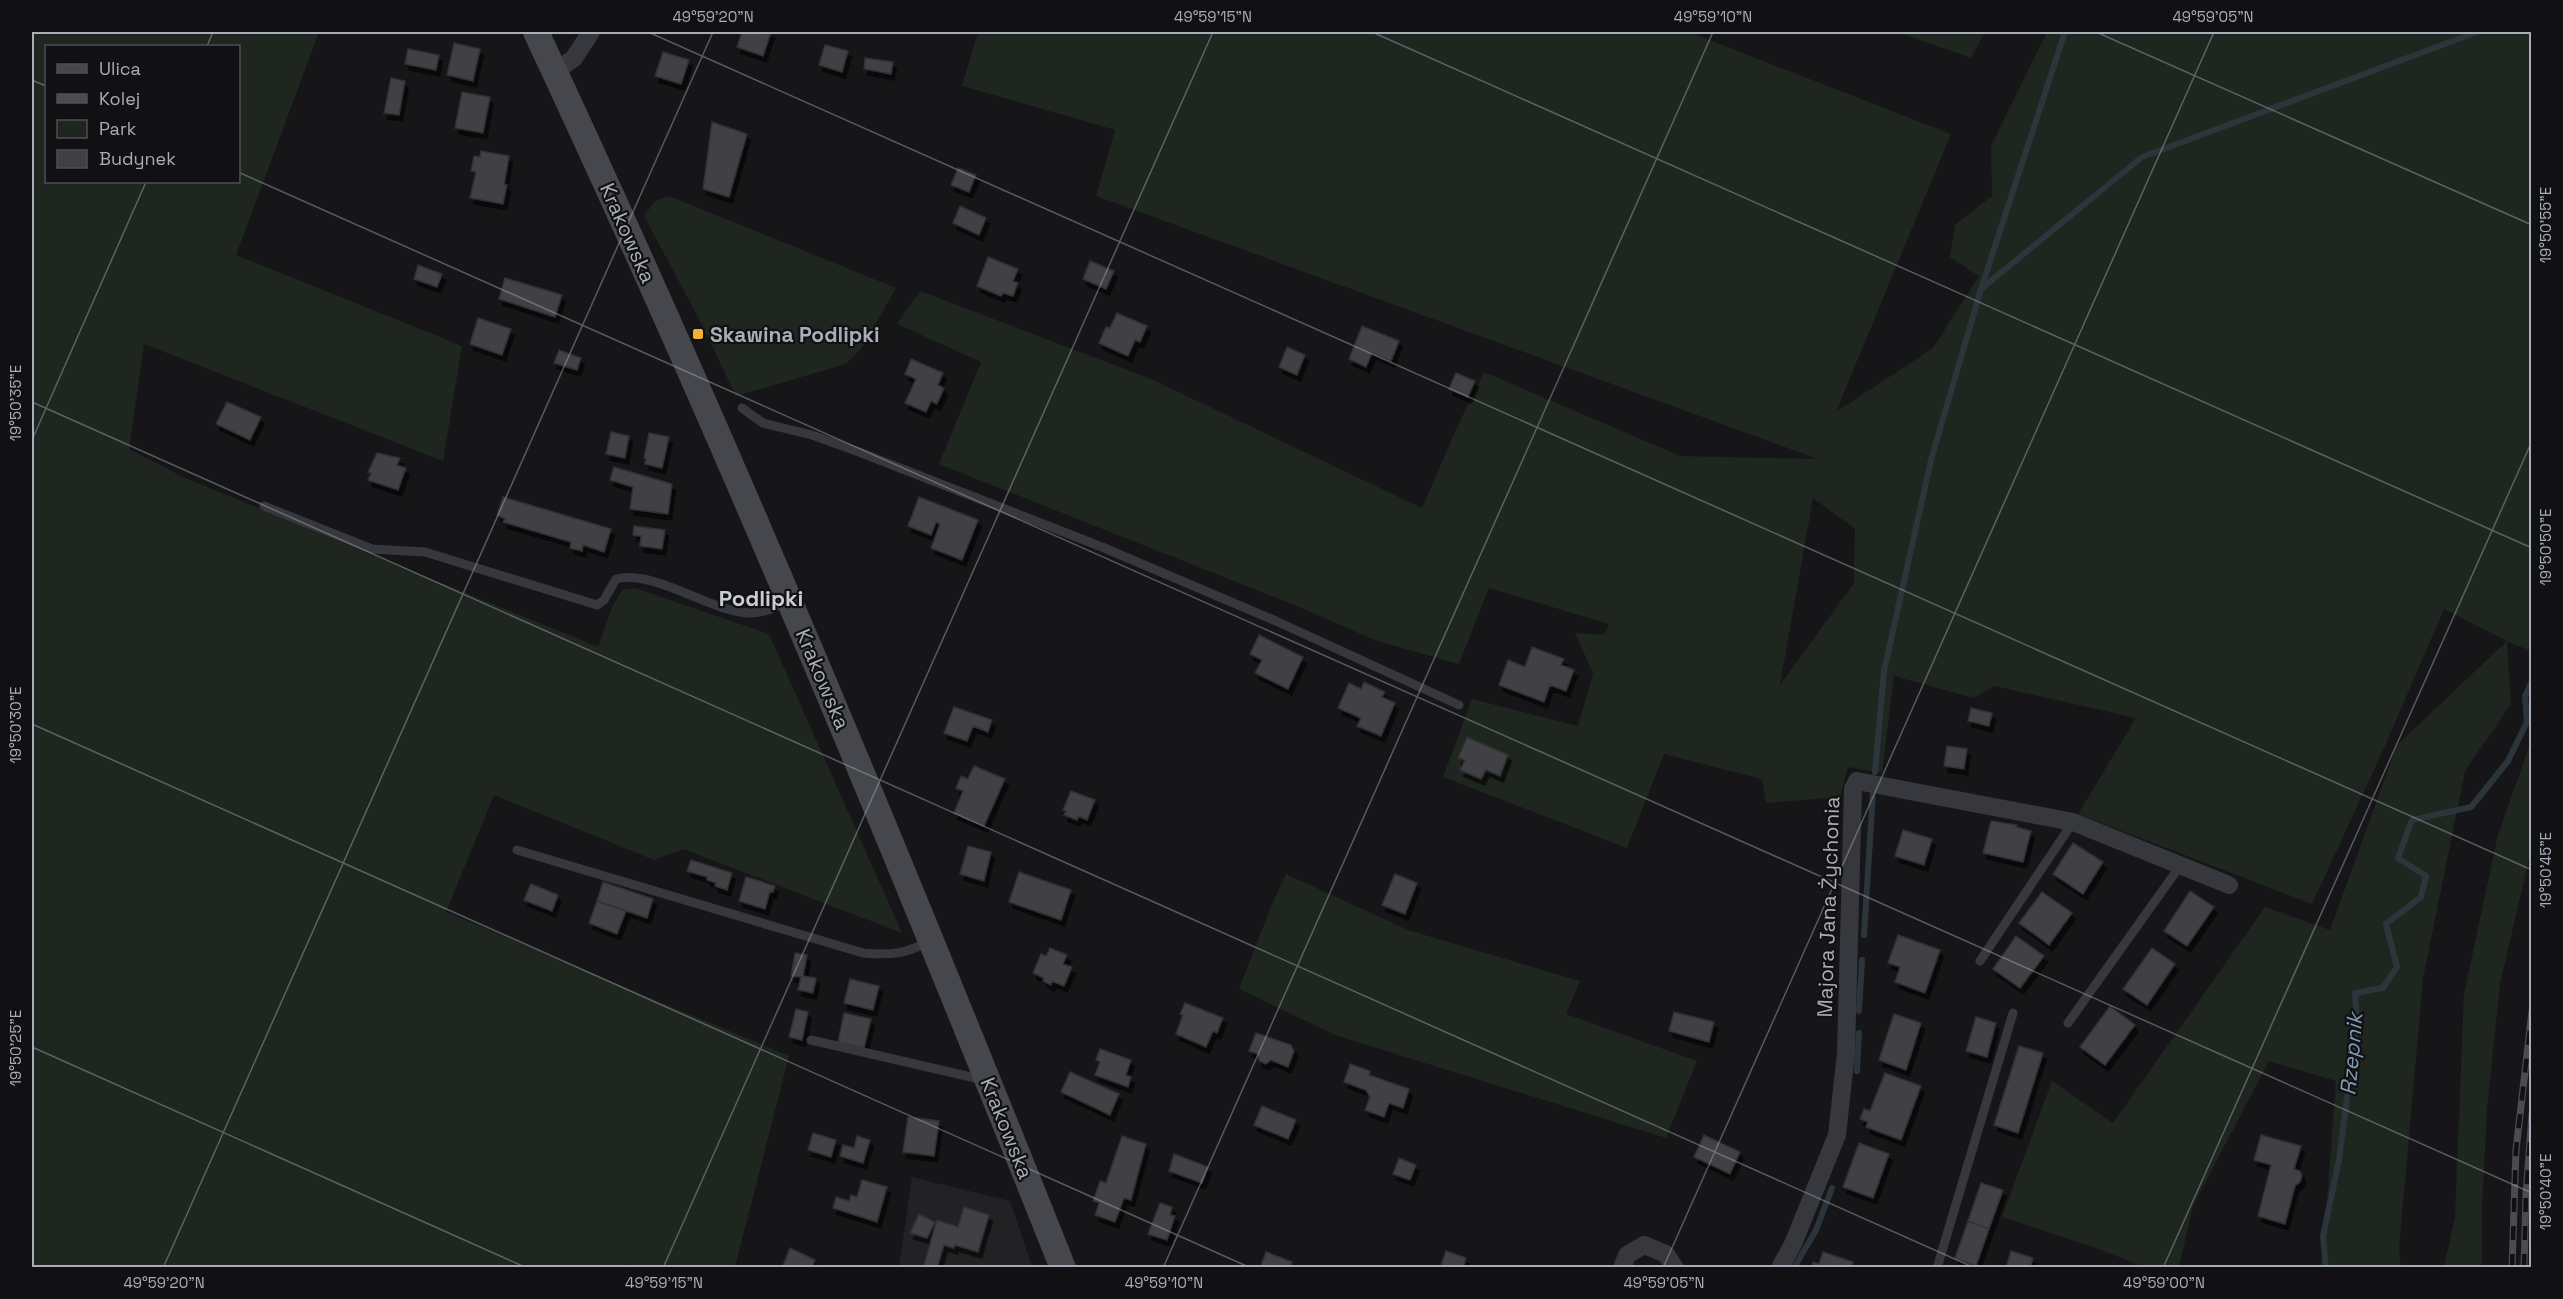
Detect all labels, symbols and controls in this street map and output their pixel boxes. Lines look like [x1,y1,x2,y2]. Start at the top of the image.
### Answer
text: 49°59'20"N [672,7,754,26]
text: 49°59'15"N [1174,7,1252,26]
text: 49°59'10"N [1674,7,1752,26]
text: 49°59'05"N [2172,7,2254,26]
legend [45,45,240,183]
text: Ulica [99,57,141,80]
text: Kolej [99,87,140,110]
text: Park [99,117,137,140]
text: Budynek [99,147,176,170]
street label: Krakowska [594,179,662,287]
text: 19°50'55"E [2536,187,2555,263]
place label: Skawina Podlipki [710,321,880,348]
marker: Skawina Podlipki [691,327,705,341]
text: 19°50'35"E [6,365,25,441]
text: 19°50'50"E [2536,509,2555,585]
district label: Podlipki [719,584,803,612]
street label: Krakowska [790,625,856,733]
text: 19°50'30"E [6,686,25,764]
street label: Majora Jana Żychonia [1811,796,1845,1018]
text: 19°50'45"E [2536,832,2555,908]
water label: Rzepnik [2333,1009,2369,1096]
text: 19°50'25"E [6,1010,25,1086]
street label: Krakowska [974,1073,1040,1183]
text: 19°50'40"E [2536,1154,2555,1230]
text: 49°59'20"N [123,1273,205,1292]
text: 49°59'15"N [625,1273,703,1292]
text: 49°59'10"N [1125,1273,1203,1292]
text: 49°59'05"N [1623,1273,1705,1292]
text: 49°59'00"N [2123,1273,2205,1292]

